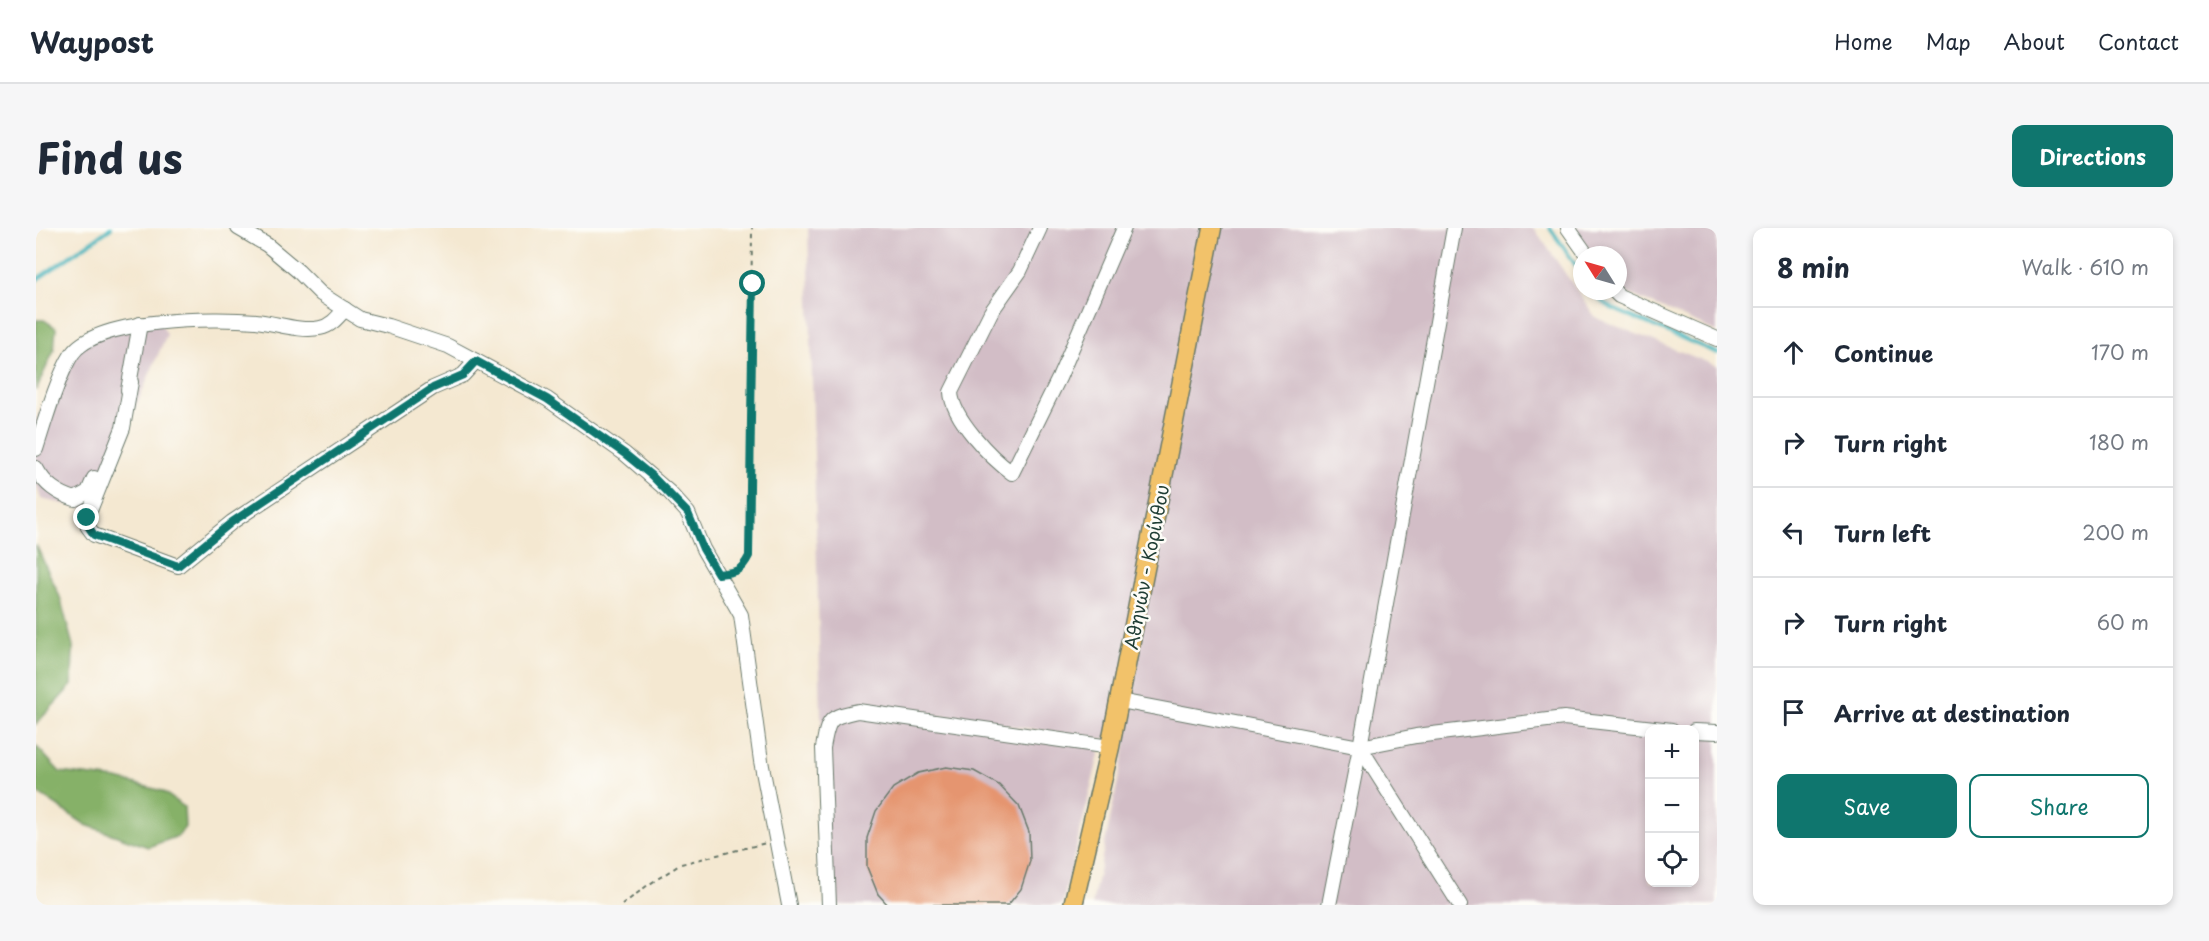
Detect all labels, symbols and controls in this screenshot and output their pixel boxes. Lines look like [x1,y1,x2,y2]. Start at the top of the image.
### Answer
text: Waypost [30,20,154,63]
text: Home [1834,25,1893,57]
text: Map [1926,25,1971,57]
text: About [2004,25,2065,57]
text: Contact [2098,25,2179,57]
text: Find us [36,125,183,188]
button: Directions [2012,125,2173,187]
north arrow [1573,246,1627,300]
text: 8 min [1777,248,1850,287]
text: Walk · 610 m [2022,252,2149,282]
route start [739,270,765,296]
icon: ahead [1777,336,1810,369]
text: Continue [1834,336,1933,369]
text: 170 m [2091,337,2149,367]
icon: right [1777,426,1810,459]
text: Turn right [1834,426,1947,459]
text: 180 m [2089,427,2149,457]
street label: Αθηνών - Κορίνθου [1117,482,1175,652]
route end [73,504,99,530]
icon: left [1777,516,1810,549]
text: Turn left [1834,516,1931,549]
text: 200 m [2082,517,2149,547]
icon: right [1777,606,1810,639]
text: Turn right [1834,606,1947,639]
text: 60 m [2097,607,2149,637]
icon: arrive [1777,696,1810,729]
text: Arrive at destination [1834,696,2070,729]
map controls [1645,725,1699,887]
button: + [1645,725,1699,779]
button: Save [1777,774,1957,838]
button: Share [1969,774,2149,838]
button: − [1645,779,1699,833]
button: locate [1645,833,1699,887]

